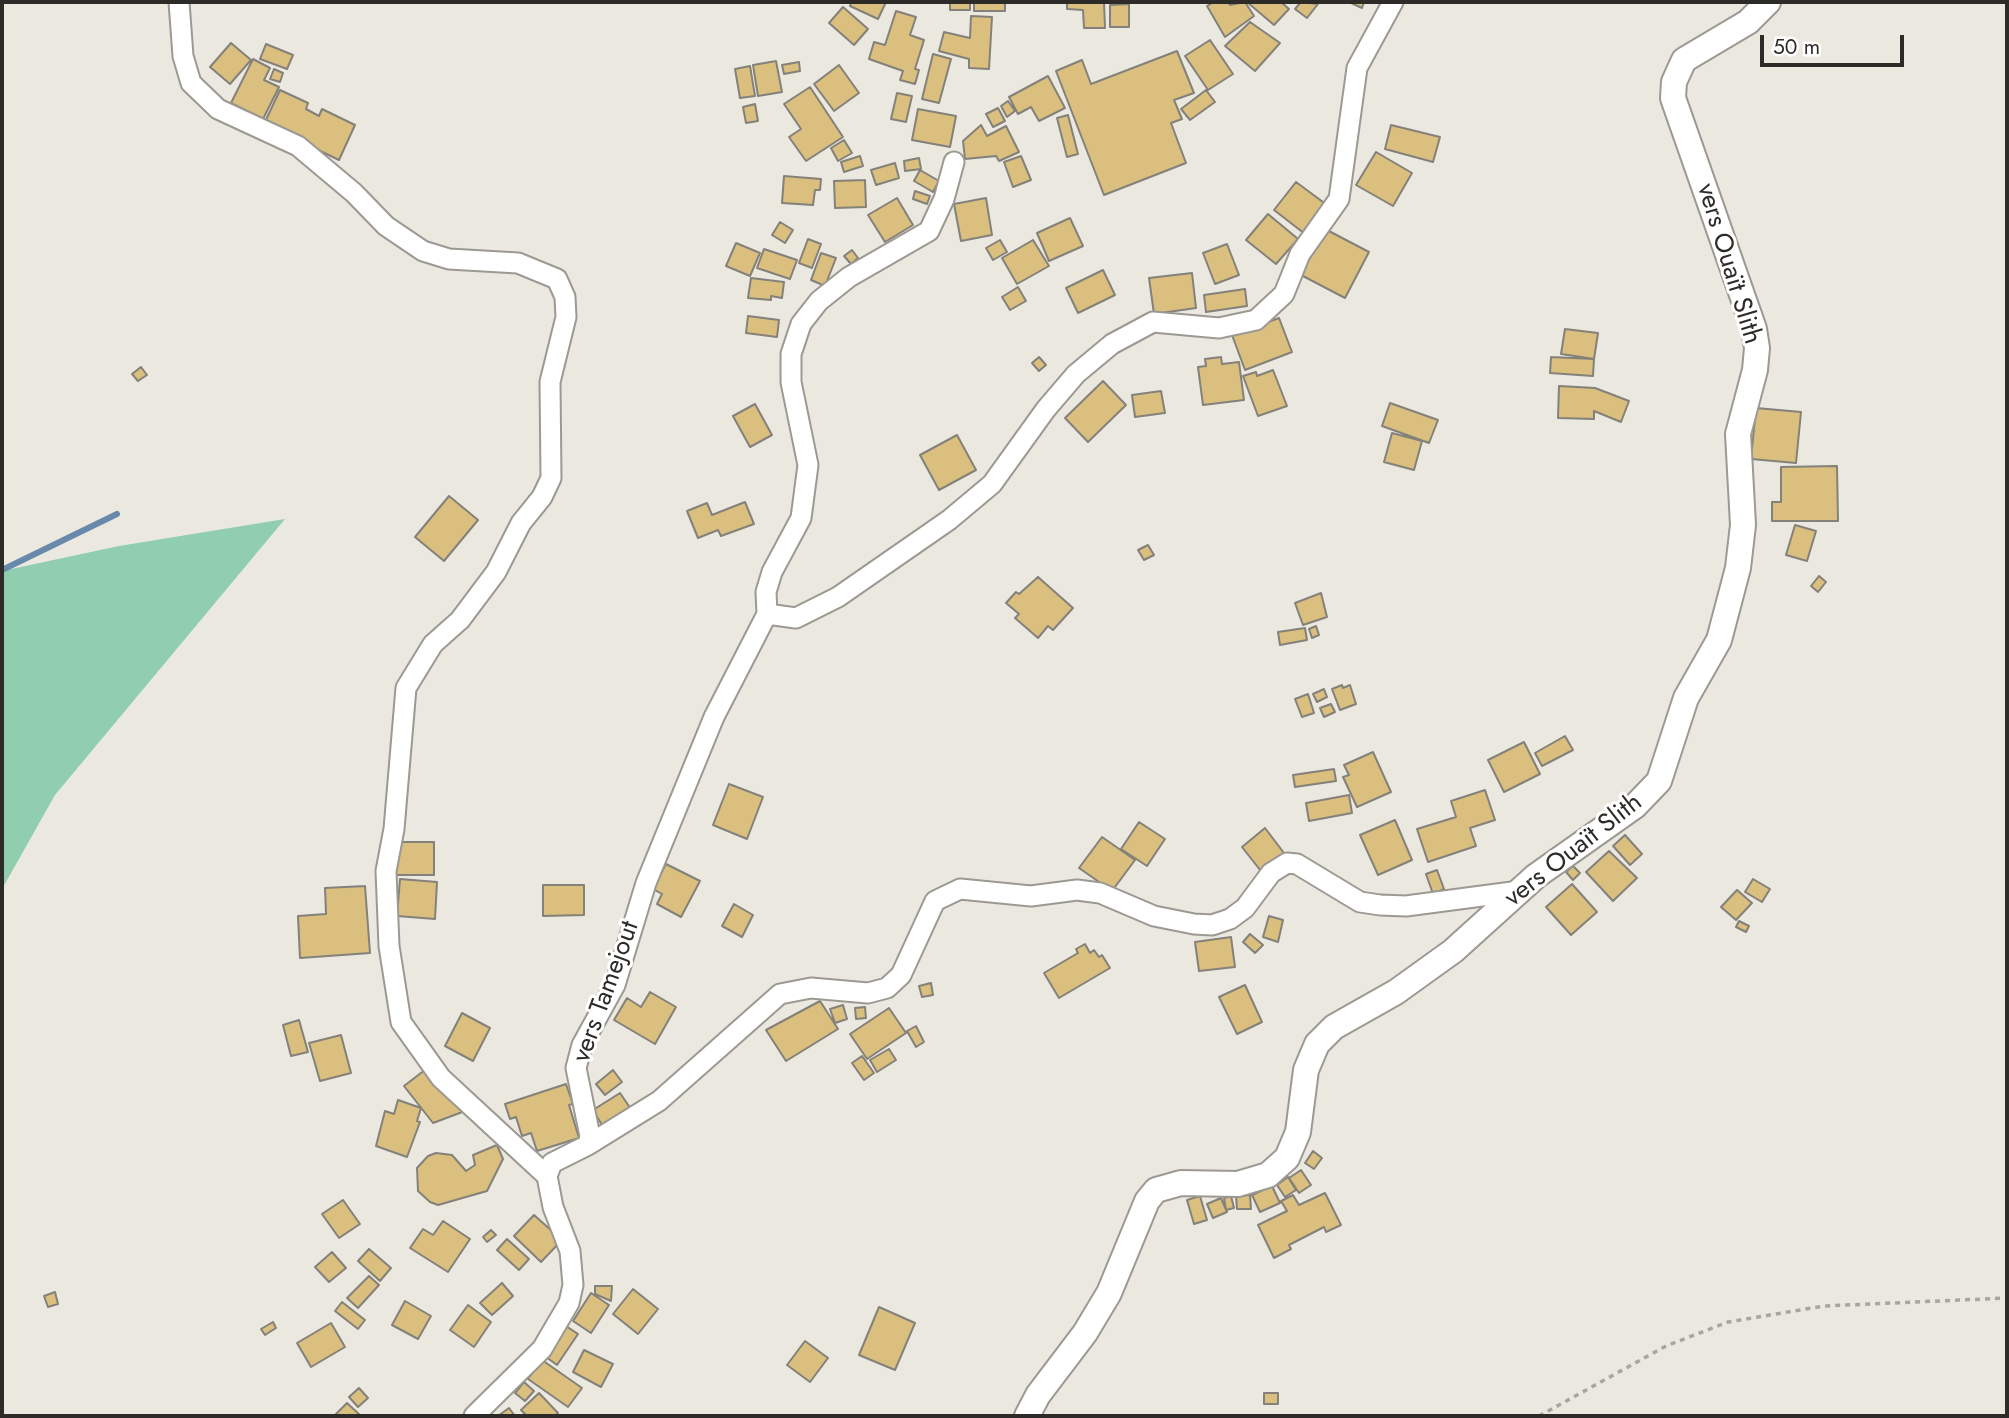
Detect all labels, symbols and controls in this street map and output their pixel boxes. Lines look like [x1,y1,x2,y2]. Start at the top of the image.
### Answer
scale bar [1764,21,1908,65]
text: 50 m [1773,32,1820,62]
street label: vers Ouaït Slith [1689,180,1767,348]
street label: vers Ouaït Slith [1499,788,1649,914]
street label: vers Tamejout [567,917,647,1067]

